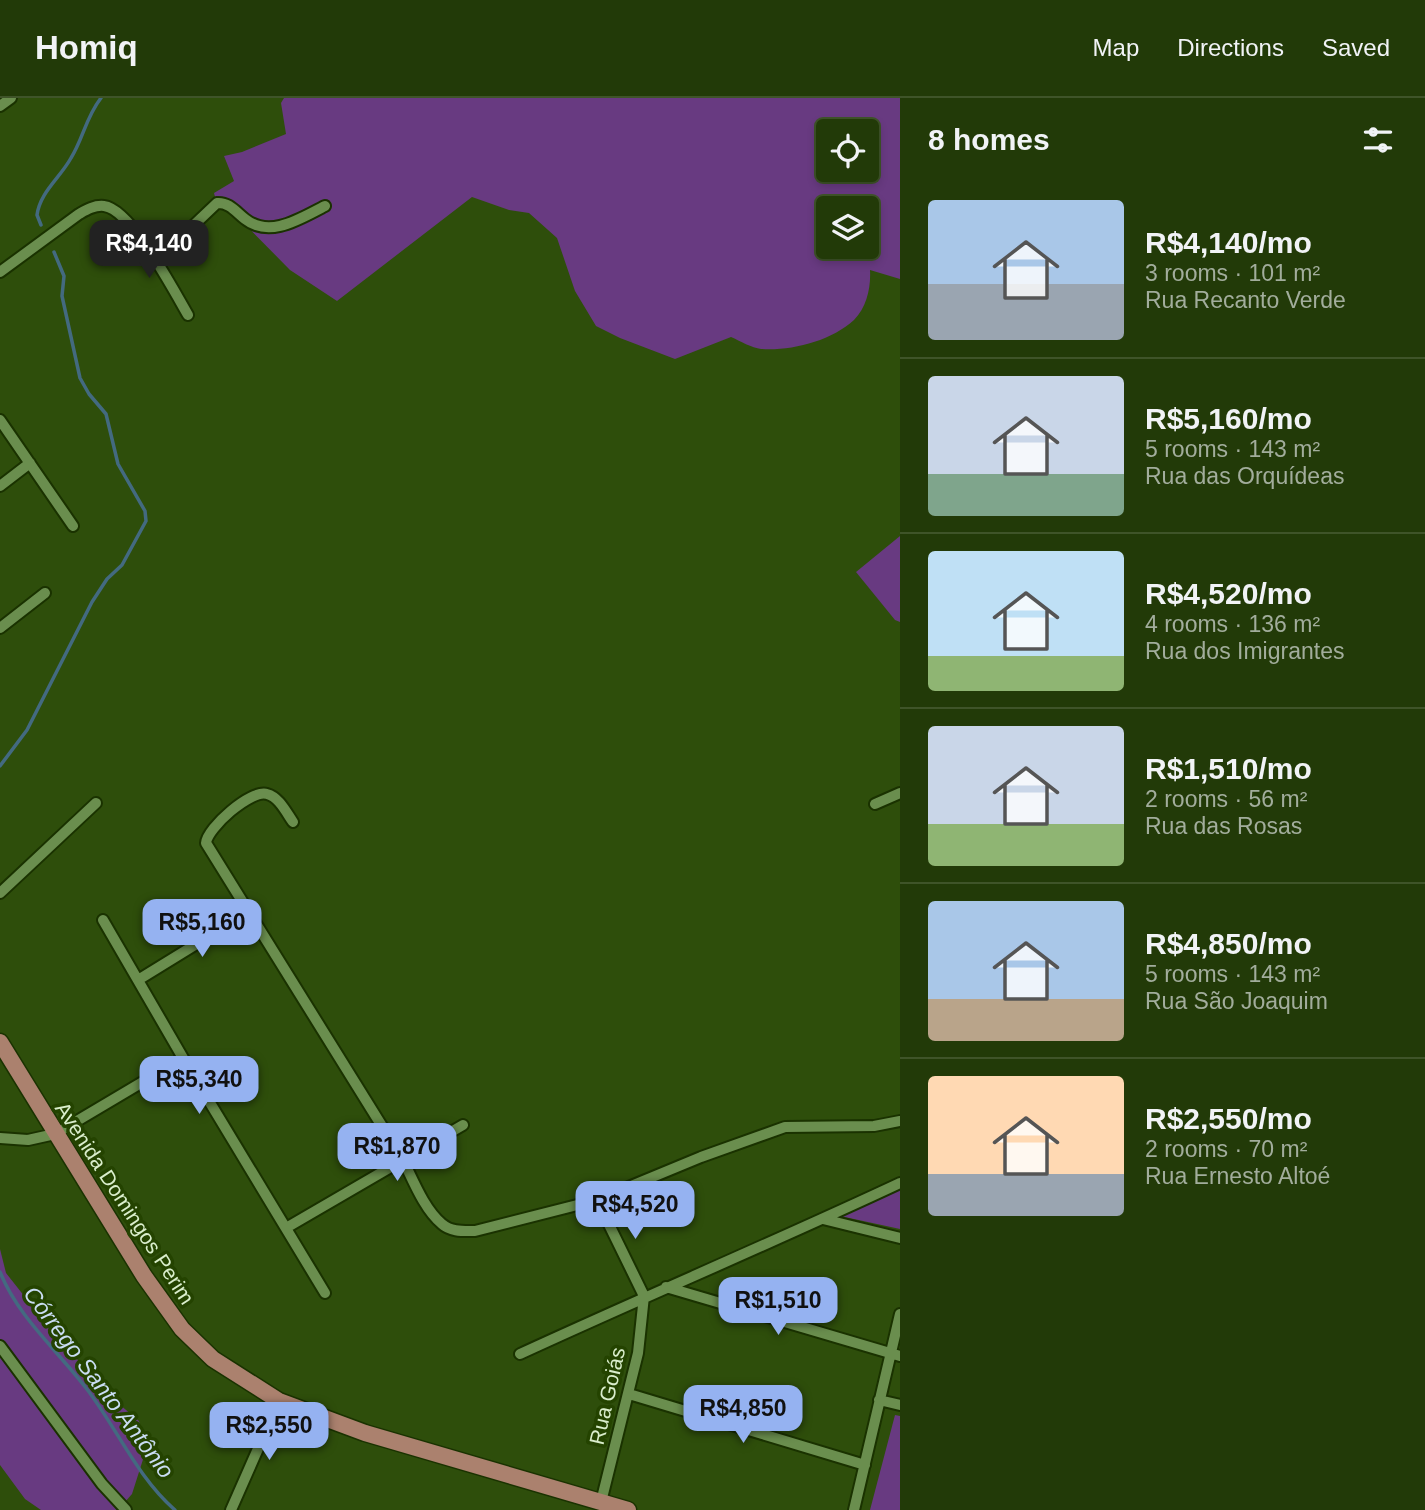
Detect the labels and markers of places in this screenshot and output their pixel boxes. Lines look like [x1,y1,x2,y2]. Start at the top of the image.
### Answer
pin: R$4,140 [84,220,214,280]
pin: R$5,160 [137,900,267,959]
pin: R$5,340 [134,1056,264,1116]
pin: R$1,870 [332,1124,462,1183]
pin: R$4,520 [570,1182,700,1241]
pin: R$1,510 [713,1278,843,1337]
pin: R$4,850 [678,1386,808,1445]
pin: R$2,550 [204,1402,334,1462]

